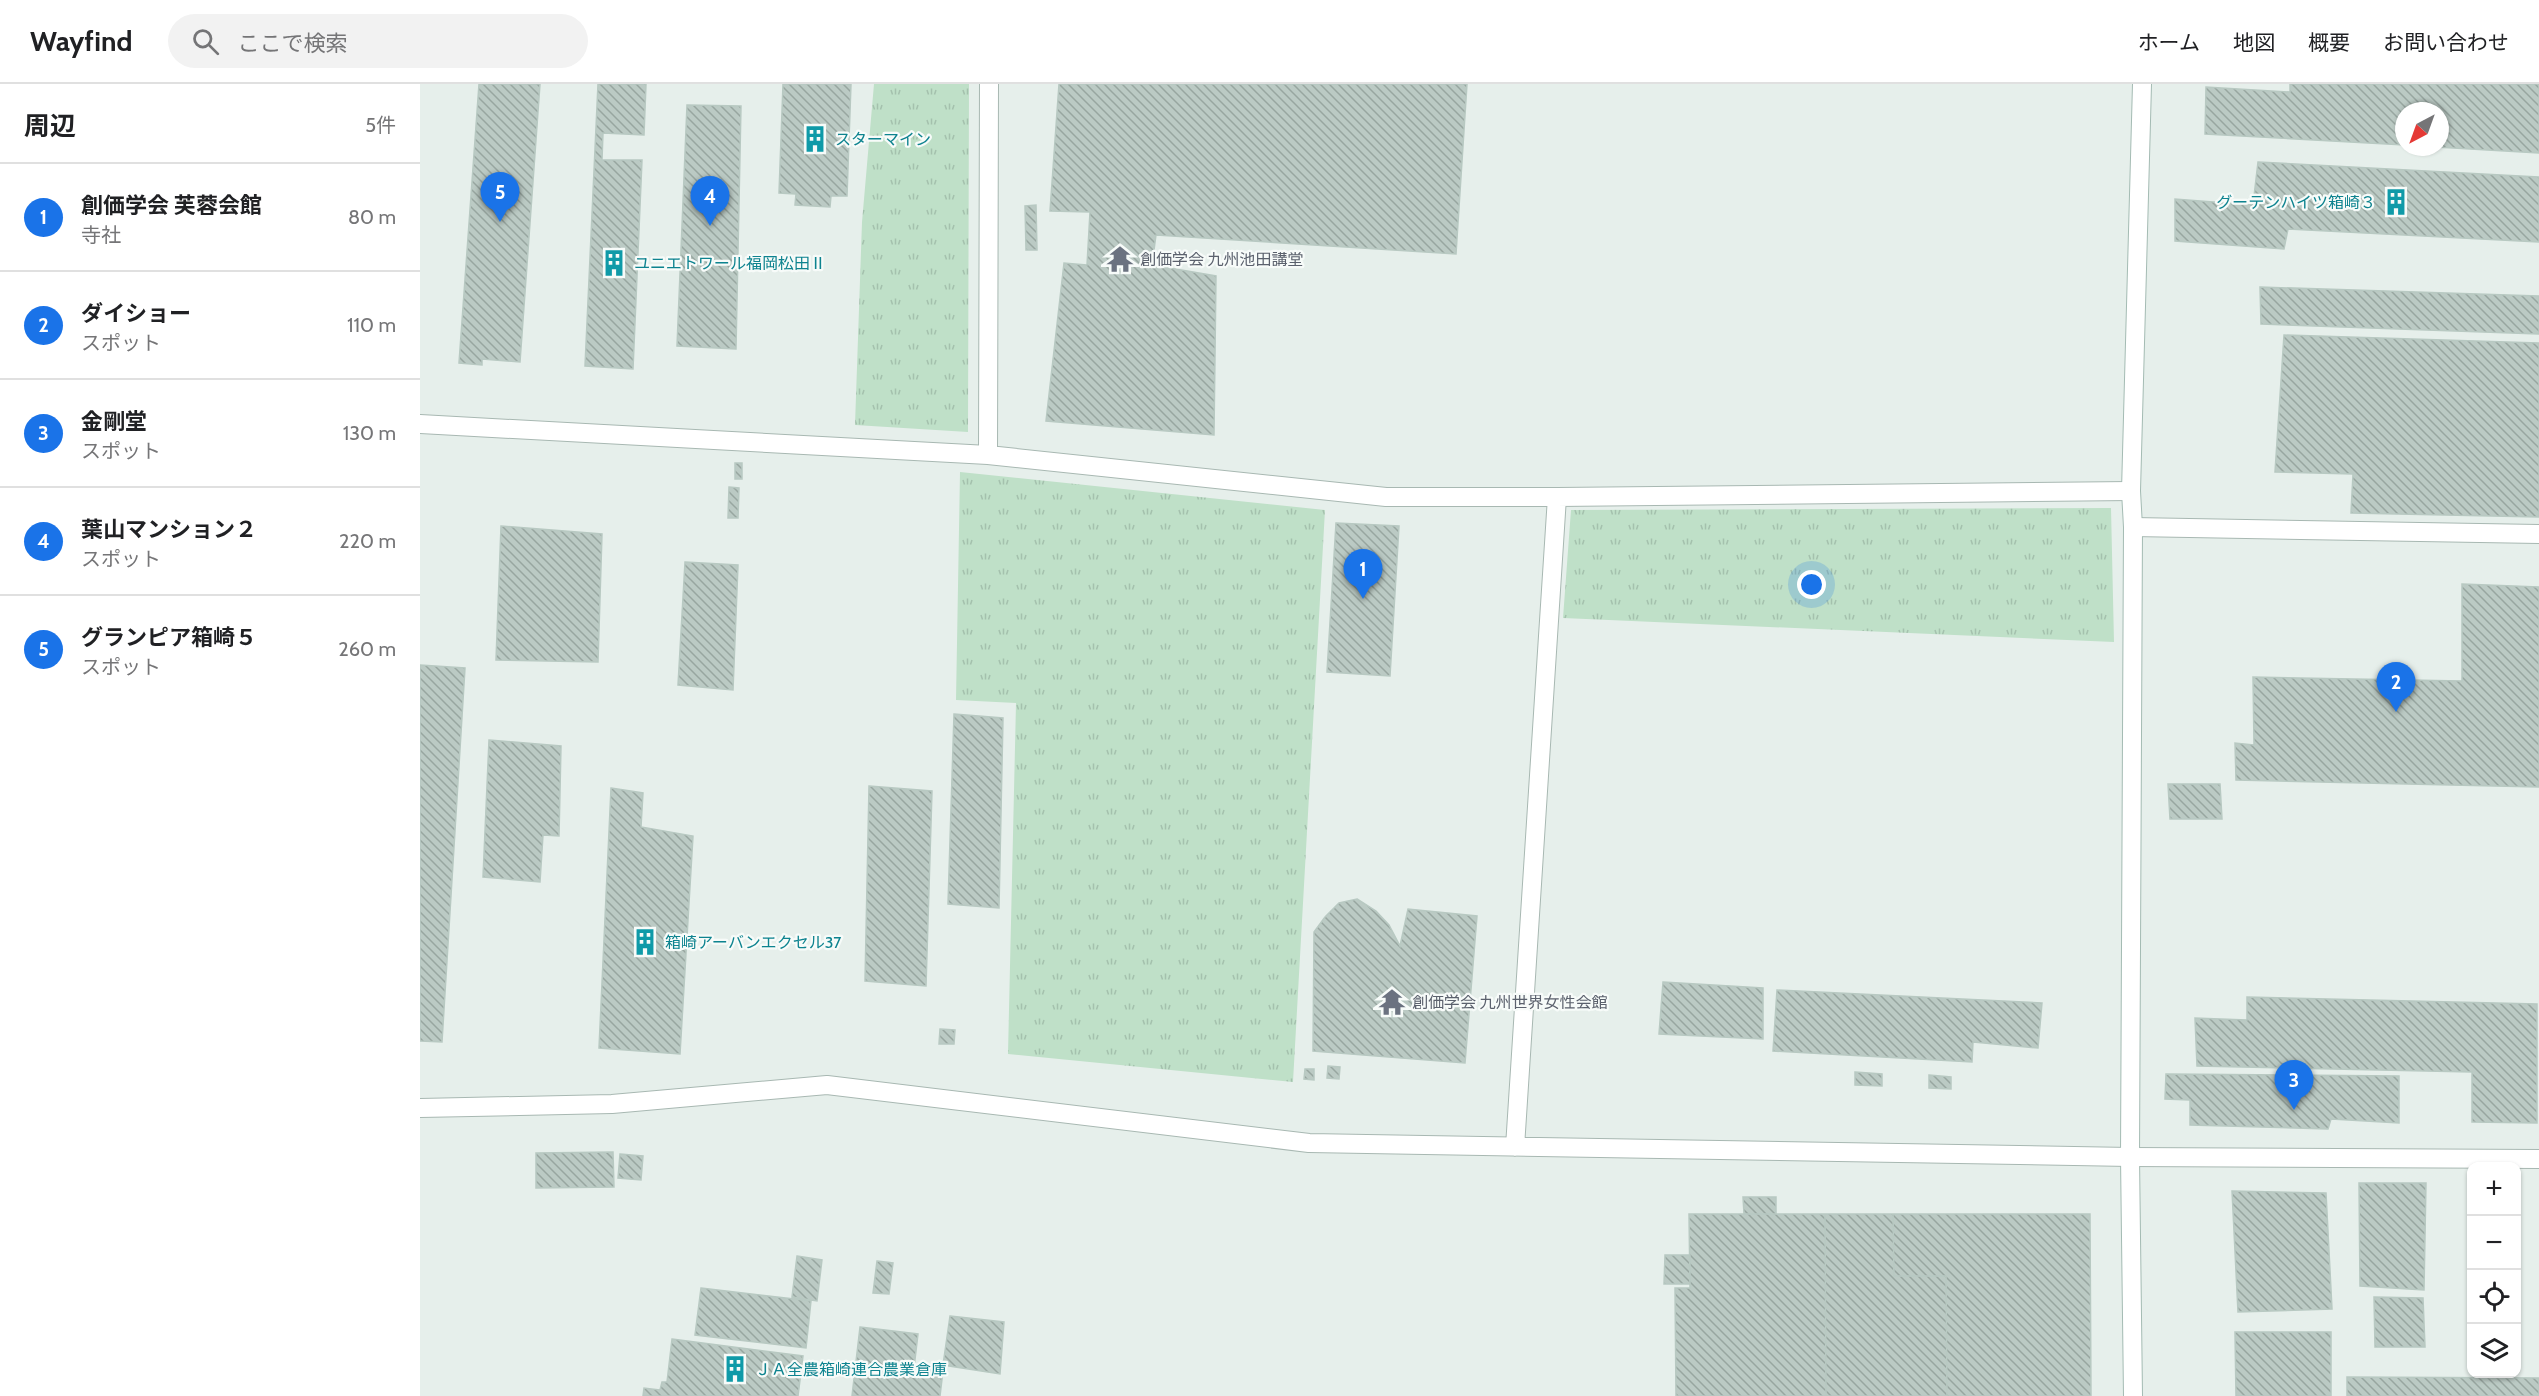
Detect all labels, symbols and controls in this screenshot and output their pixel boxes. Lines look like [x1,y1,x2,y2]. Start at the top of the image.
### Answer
search box [168,14,588,68]
text: Wayfind [30,24,132,58]
icon: search [189,25,222,58]
text: ここで検索 [237,30,347,57]
text: ホーム [2138,30,2200,55]
text: 地図 [2233,30,2275,55]
text: 概要 [2308,30,2350,55]
text: お問い合わせ [2383,30,2509,55]
north arrow [2395,102,2449,156]
text: 周辺 [24,110,76,142]
text: 5件 [365,113,396,137]
building icon: スターマイン [800,124,830,154]
place label: スターマイン [835,130,931,149]
pin: 5 [480,172,520,222]
pin: 4 [690,176,730,226]
building icon: グーテンハイツ箱崎３ [2381,187,2411,217]
text: 創価学会 芙蓉会館 [81,192,262,219]
place label: グーテンハイツ箱崎３ [2216,193,2376,212]
text: 1 [40,205,47,229]
text: 80 m [348,205,396,229]
text: 寺社 [81,223,121,247]
temple icon: 創価学会 九州池田講堂 [1105,244,1135,274]
building icon: ユニエトワール福岡松田Ⅱ [599,248,629,278]
place label: 創価学会 九州池田講堂 [1140,250,1304,269]
place label: ユニエトワール福岡松田Ⅱ [634,254,826,273]
text: ダイショー [81,300,191,327]
text: 2 [38,313,49,337]
text: 110 m [347,313,396,337]
text: スポット [81,331,161,355]
text: 金剛堂 [81,408,147,435]
text: 3 [38,421,49,445]
text: 130 m [343,421,396,445]
text: スポット [81,439,161,463]
text: 葉山マンション２ [81,516,257,543]
text: 4 [37,529,50,553]
text: 220 m [339,529,396,553]
text: スポット [81,547,161,571]
pin: 1 [1344,550,1382,599]
your location [1797,570,1826,599]
text: グランピア箱崎５ [81,624,257,651]
text: 5 [38,637,49,661]
text: 260 m [338,637,396,661]
text: スポット [81,655,161,679]
pin: 2 [2376,662,2416,712]
building icon: 箱崎アーバンエクセル37 [630,927,660,957]
place label: 箱崎アーバンエクセル37 [665,933,841,952]
temple icon: 創価学会 九州世界女性会館 [1377,987,1407,1017]
place label: 創価学会 九州世界女性会館 [1412,993,1608,1012]
pin: 3 [2274,1060,2314,1110]
map controls [2467,1162,2521,1378]
button: + [2467,1162,2521,1216]
button: − [2467,1216,2521,1270]
button: locate [2467,1270,2521,1324]
button: layers [2467,1324,2521,1378]
building icon: ＪＡ全農箱崎連合農業倉庫 [720,1354,750,1384]
place label: ＪＡ全農箱崎連合農業倉庫 [755,1360,947,1379]

